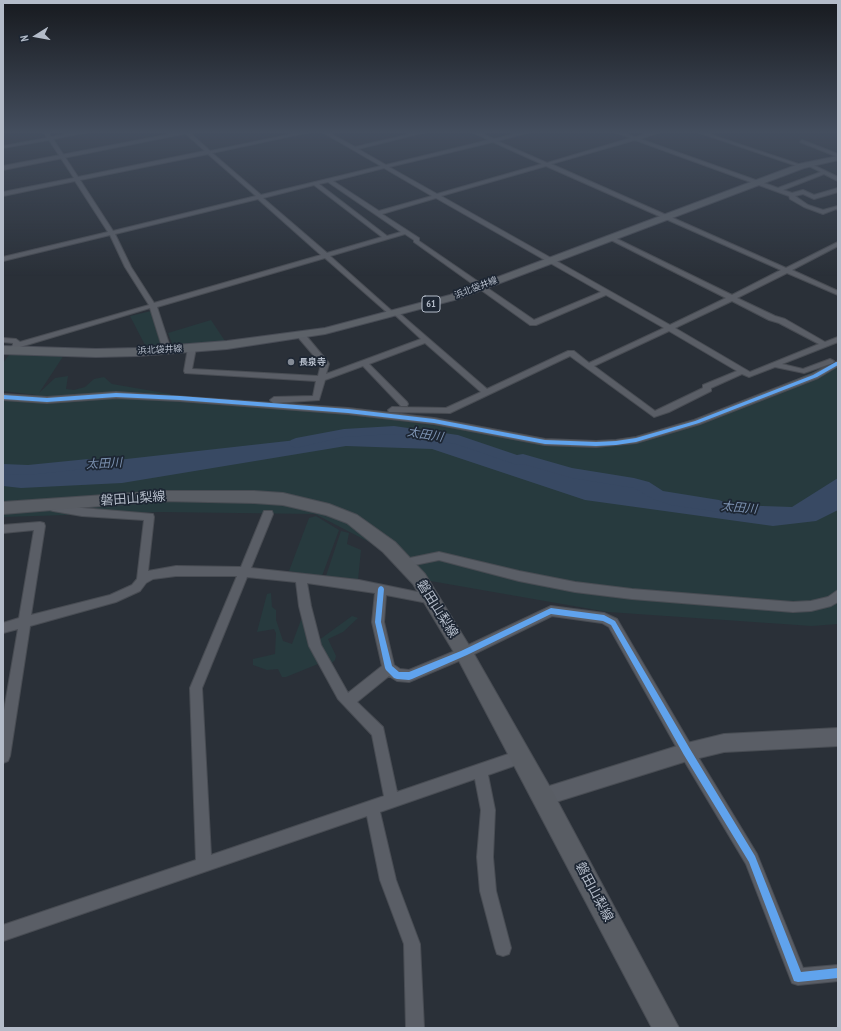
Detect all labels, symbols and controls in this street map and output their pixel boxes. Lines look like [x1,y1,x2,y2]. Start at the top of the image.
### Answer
north arrow [16,16,56,56]
text: N [17,34,32,43]
street label: 浜北袋井線 [453,275,499,301]
road number: 61 [422,296,440,312]
street label: 浜北袋井線 [137,343,183,357]
marker: 長泉寺 [286,357,296,367]
place label: 長泉寺 [299,357,326,367]
water label: 太田川 [406,425,444,445]
water label: 太田川 [86,456,122,472]
street label: 磐田山梨線 [100,489,166,509]
water label: 太田川 [720,499,758,517]
street label: 磐田山梨線 [413,577,461,641]
street label: 磐田山梨線 [572,860,616,924]

